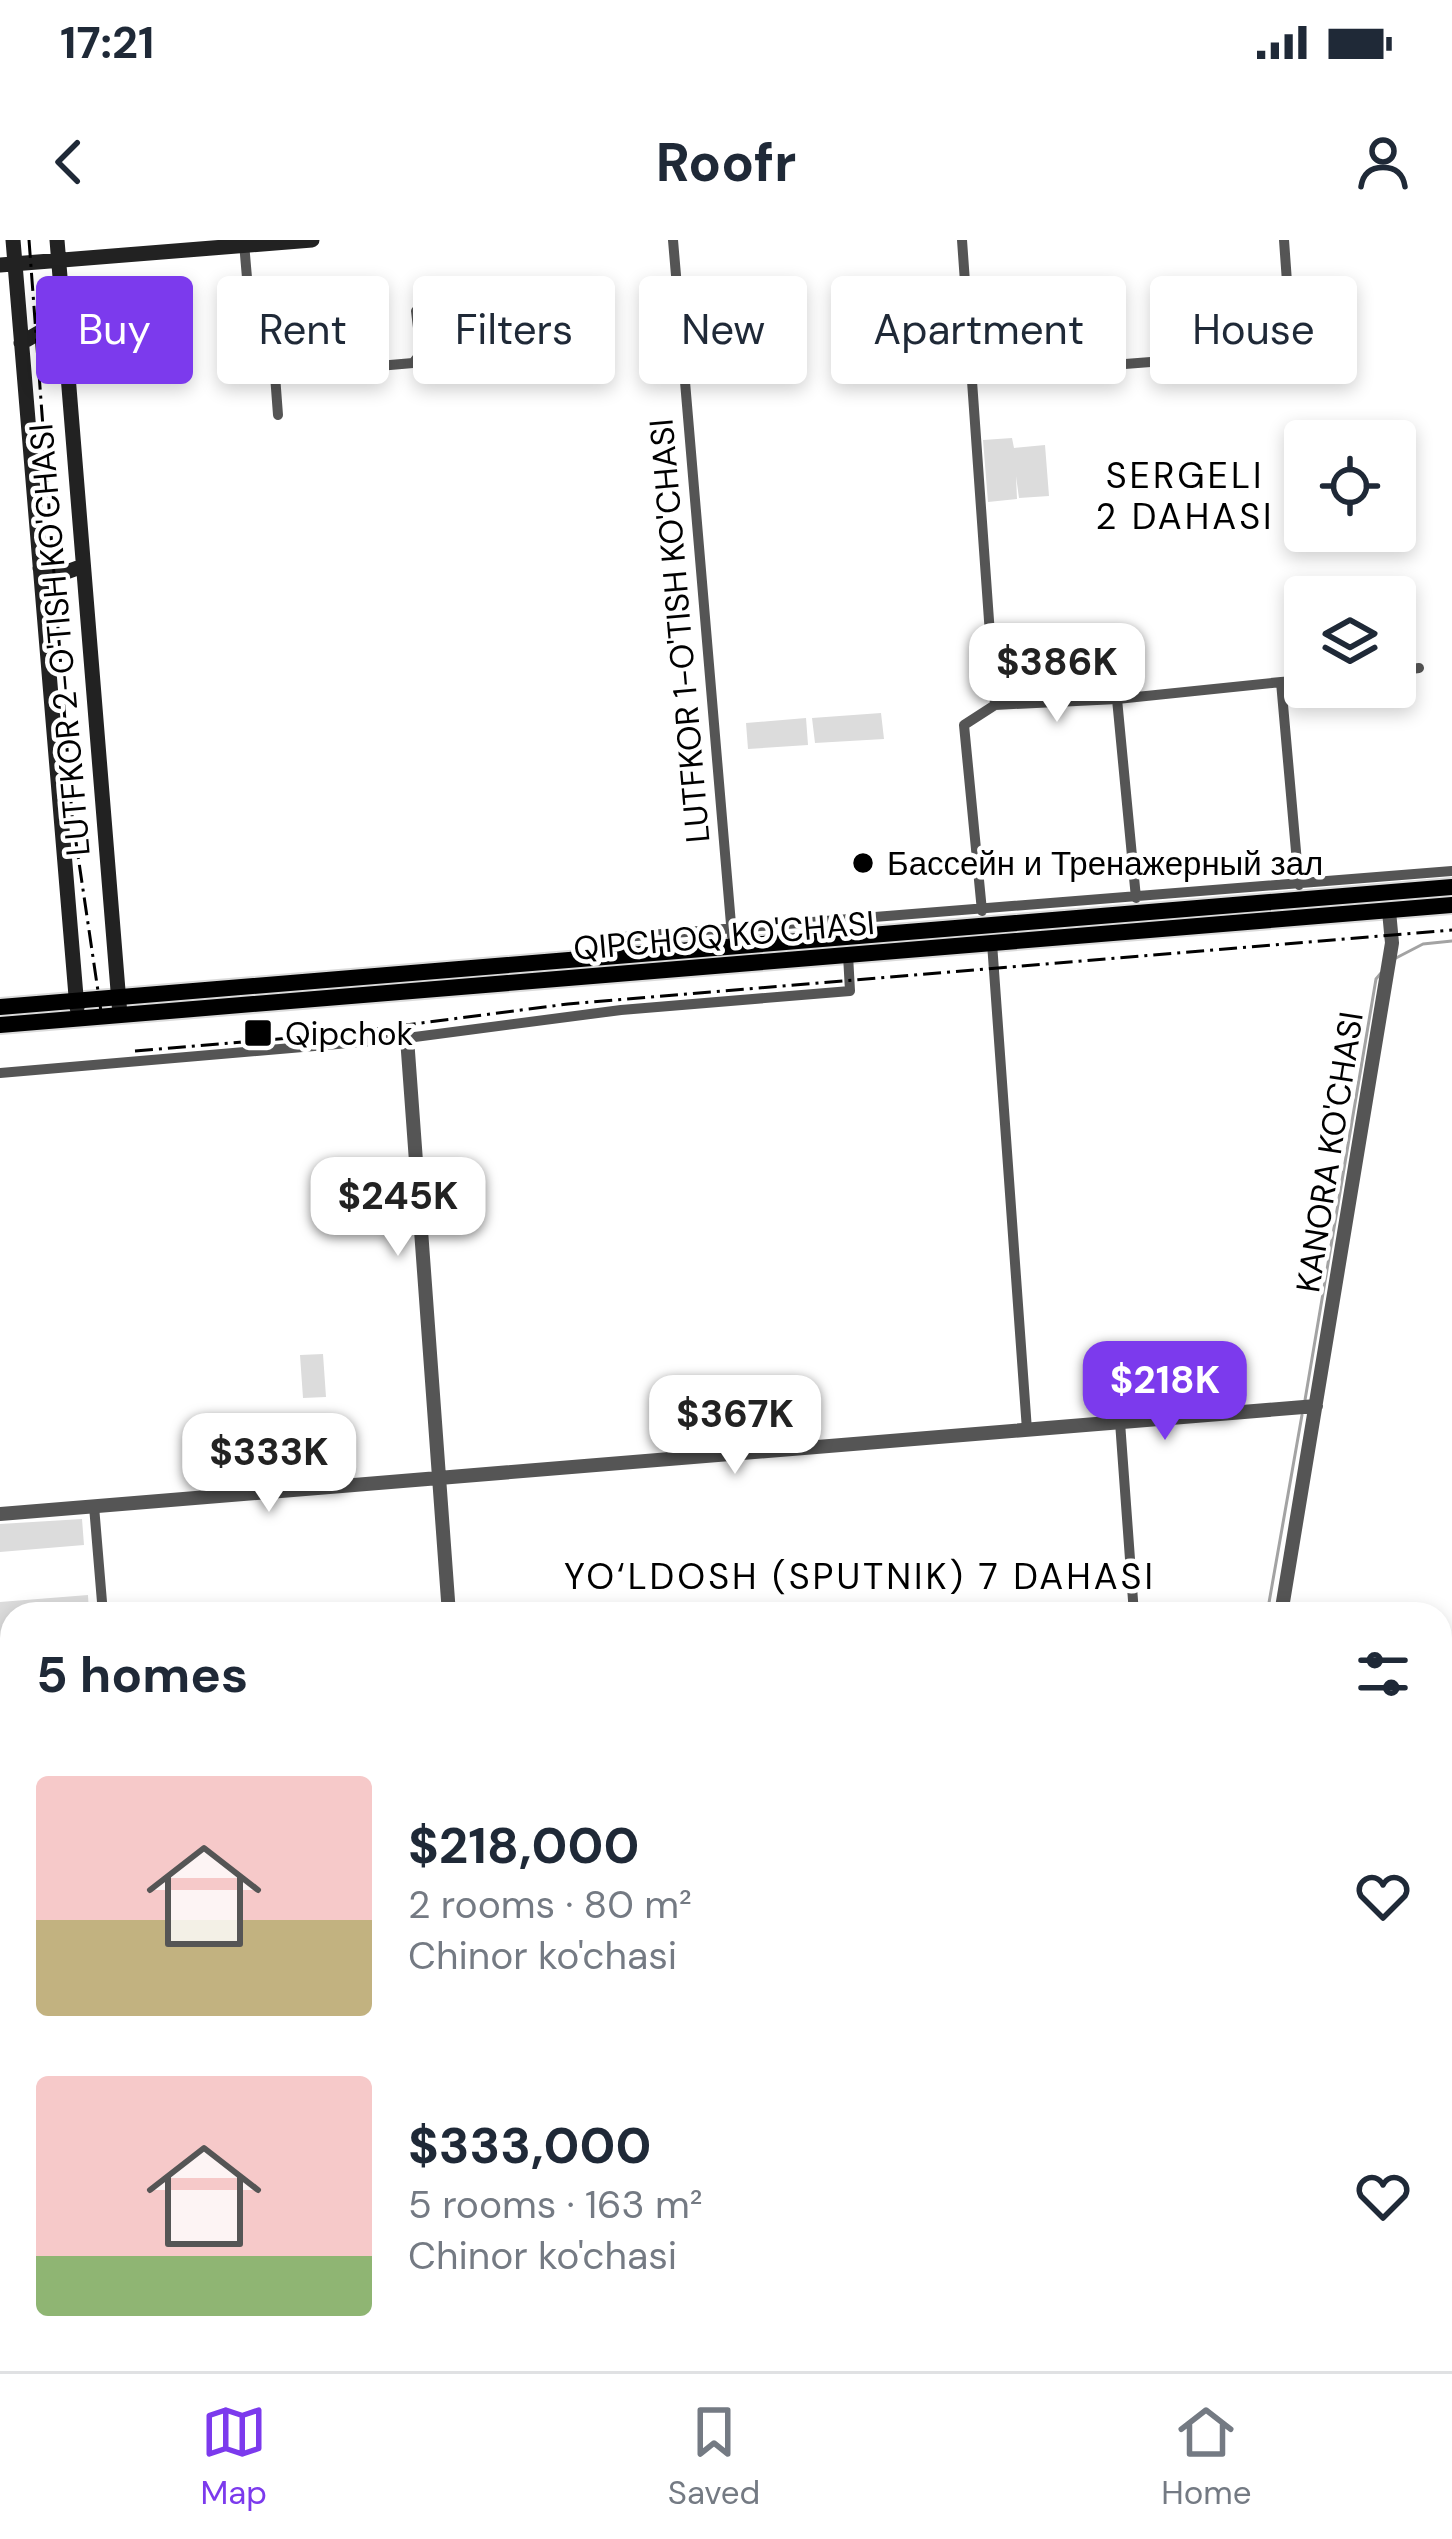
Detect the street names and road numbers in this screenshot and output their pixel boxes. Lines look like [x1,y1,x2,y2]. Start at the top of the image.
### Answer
street label: LUTFKOR 1-O'TISH KO'CHASI [640,417,719,845]
street label: LUTFKOR 2-O'TISH KO'CHASI [19,422,100,858]
street label: QIPCHOQ KO'CHASI [572,901,876,970]
street label: KANORA KO'CHASI [1286,1009,1373,1295]

